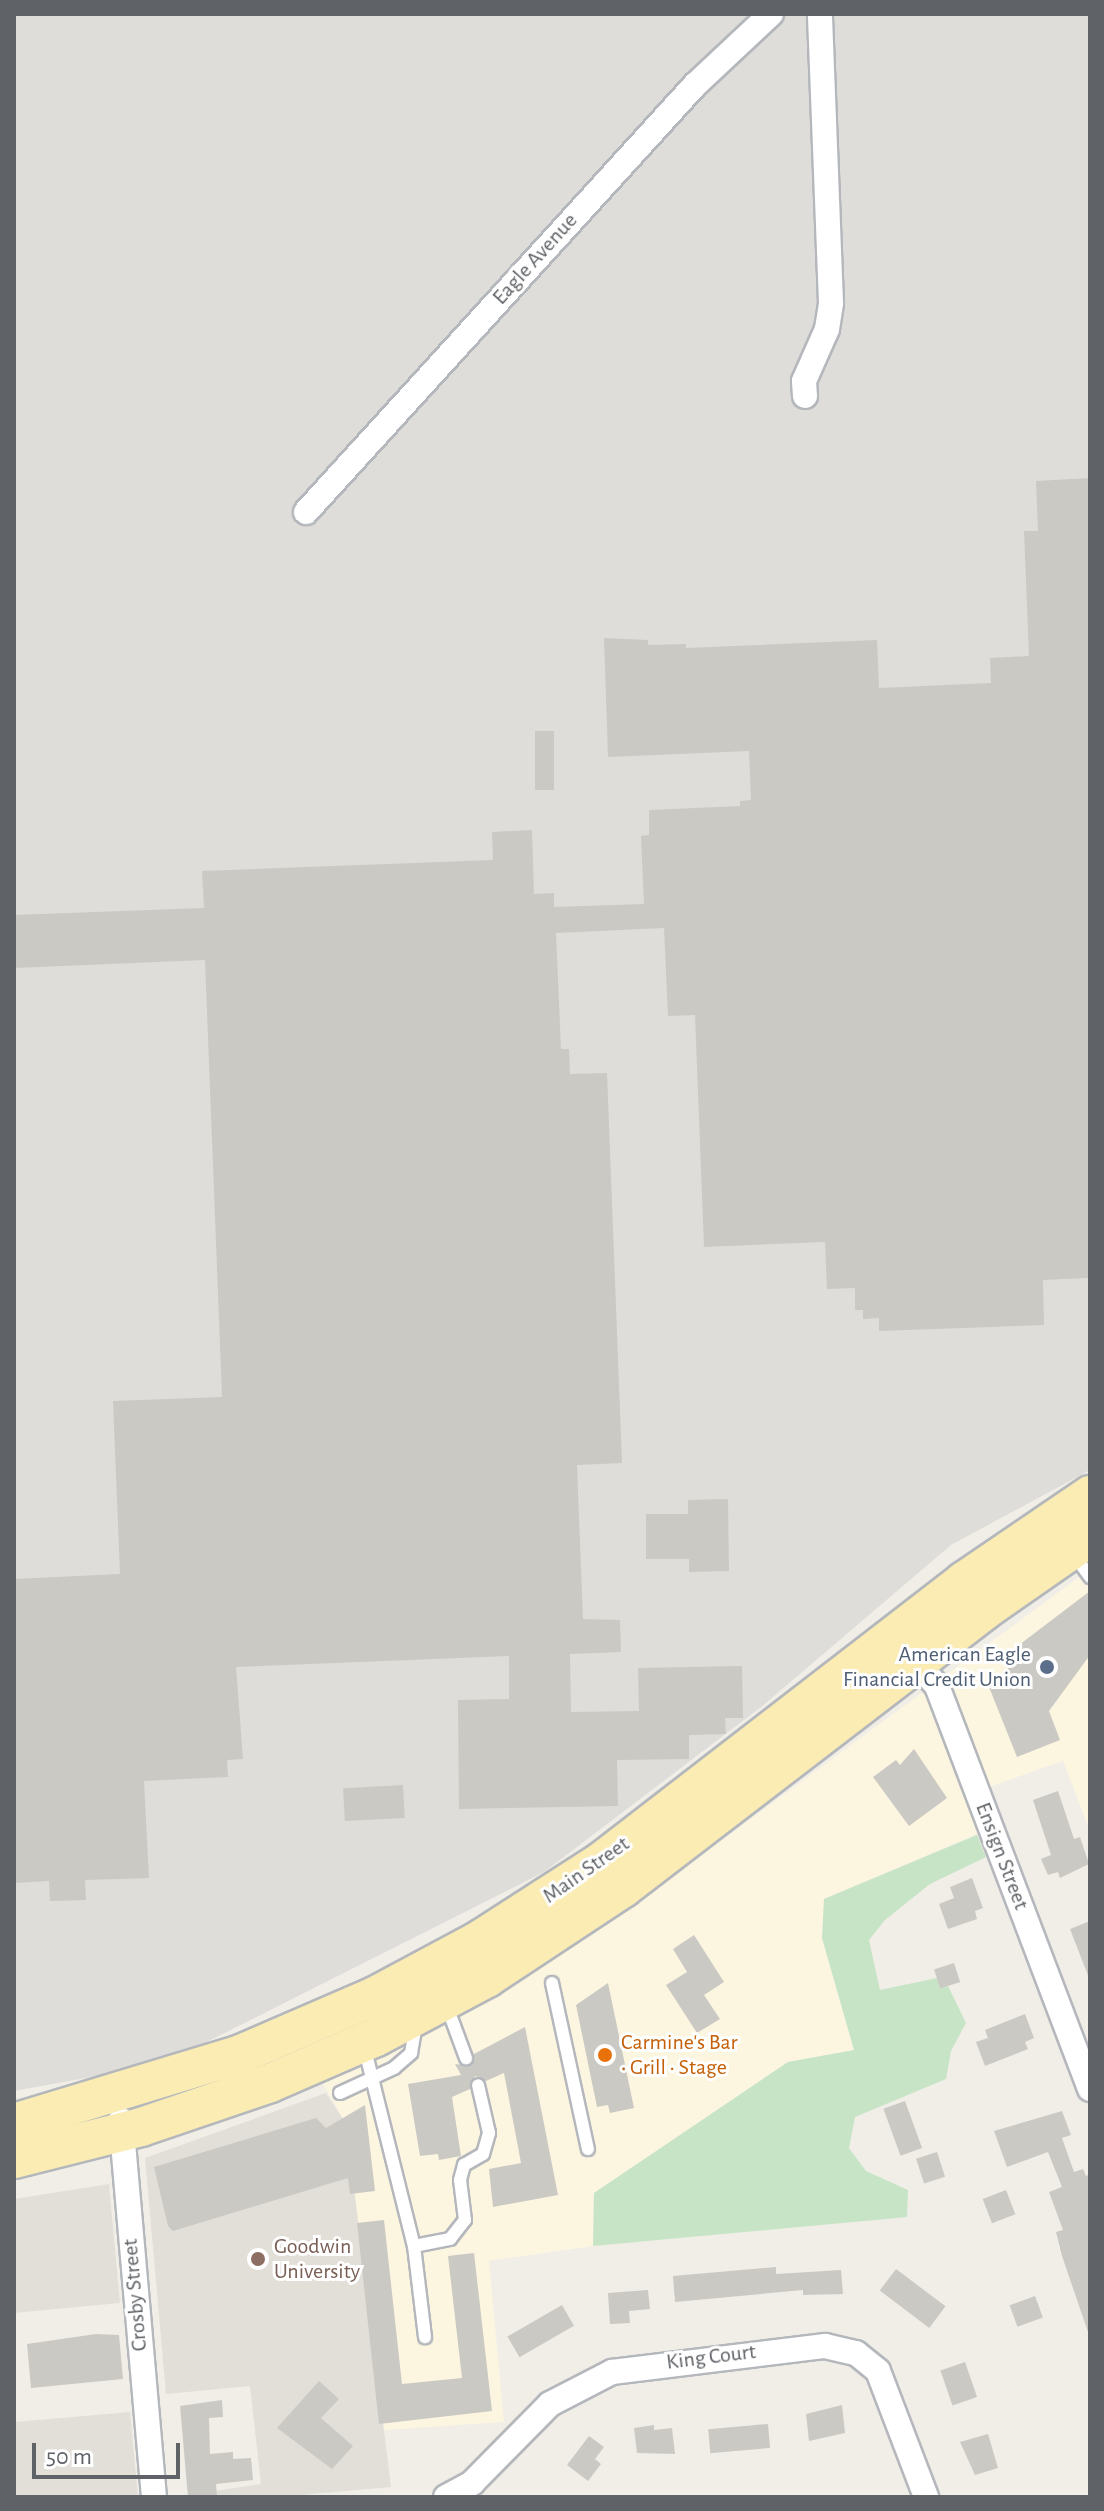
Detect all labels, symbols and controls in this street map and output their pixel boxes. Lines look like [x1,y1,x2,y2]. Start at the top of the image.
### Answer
street label: Eagle Avenue [487,208,583,310]
place label: American Eagle Financial Credit Union [843,1641,1031,1692]
marker: American Eagle Financial Credit Union [1038,1658,1056,1676]
street label: Ensign Street [969,1799,1035,1913]
street label: Main Street [538,1831,634,1909]
place label: Carmine's Bar • Grill • Stage [621,2029,738,2080]
marker: Carmine's Bar • Grill • Stage [596,2046,614,2064]
place label: Goodwin University [274,2233,360,2284]
street label: Crosby Street [117,2238,153,2352]
marker: Goodwin University [249,2250,267,2268]
street label: King Court [665,2338,757,2376]
scale bar [36,2427,184,2477]
text: 50 m [46,2445,92,2469]

